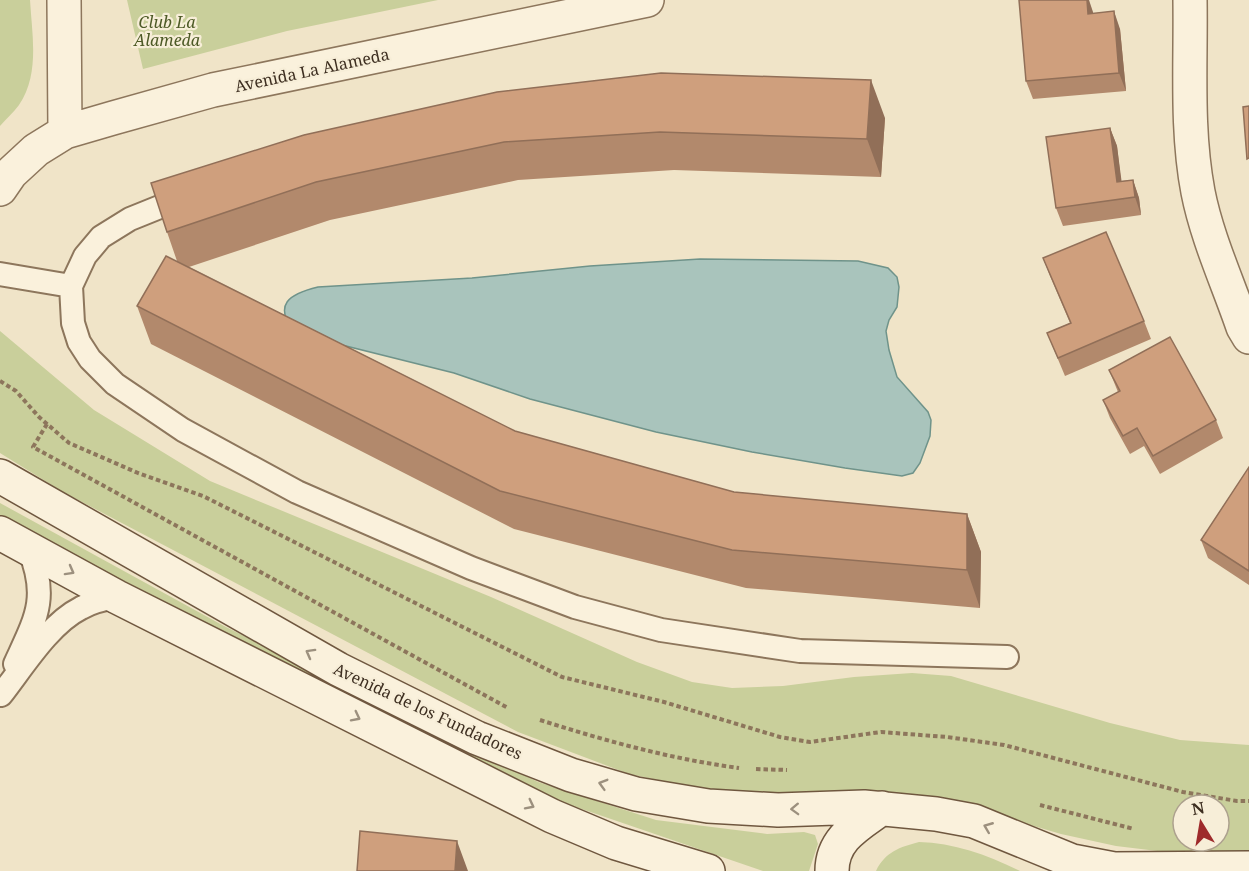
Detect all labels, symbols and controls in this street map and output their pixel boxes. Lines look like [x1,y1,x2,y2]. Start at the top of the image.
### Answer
park label: Club La Alameda [133,11,201,51]
street label: Avenida La Alameda [233,43,391,97]
one-way arrow [64,564,74,575]
one-way arrow [306,649,316,661]
street label: Avenida de los Fundadores [330,658,526,764]
one-way arrow [349,710,360,722]
one-way arrow [598,779,608,791]
north arrow [1171,793,1231,853]
text: N [1190,796,1207,820]
one-way arrow [523,798,534,809]
one-way arrow [791,803,800,816]
one-way arrow [983,821,994,834]

